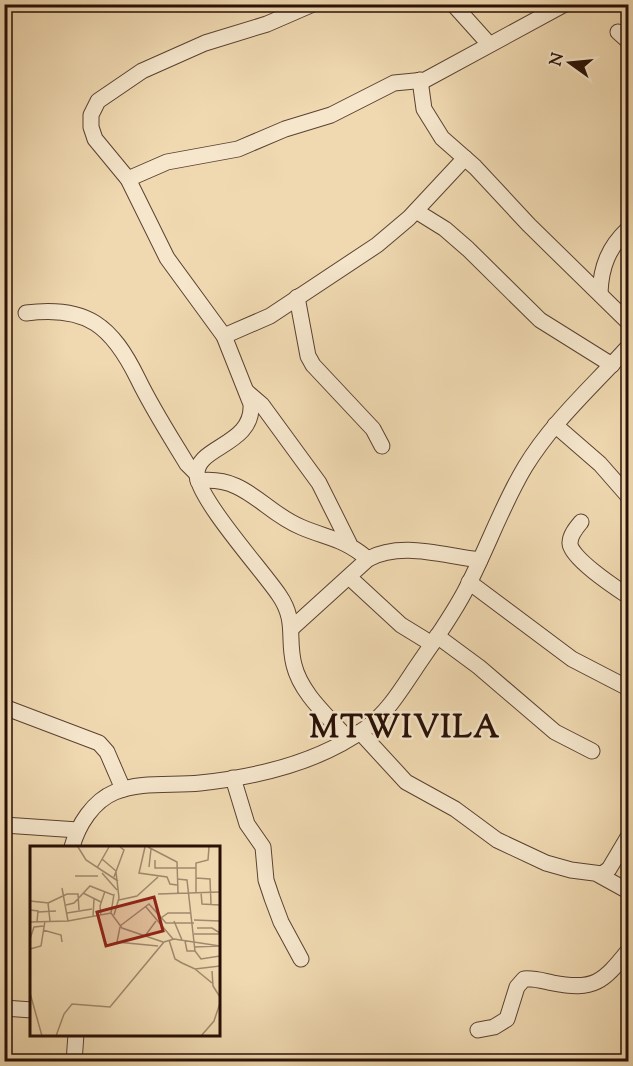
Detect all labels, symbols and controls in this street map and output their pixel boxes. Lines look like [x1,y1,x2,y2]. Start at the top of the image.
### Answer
north arrow [540,33,600,93]
text: N [545,50,571,69]
district label: MTWIVILA [309,706,501,752]
inset map [30,846,220,1036]

